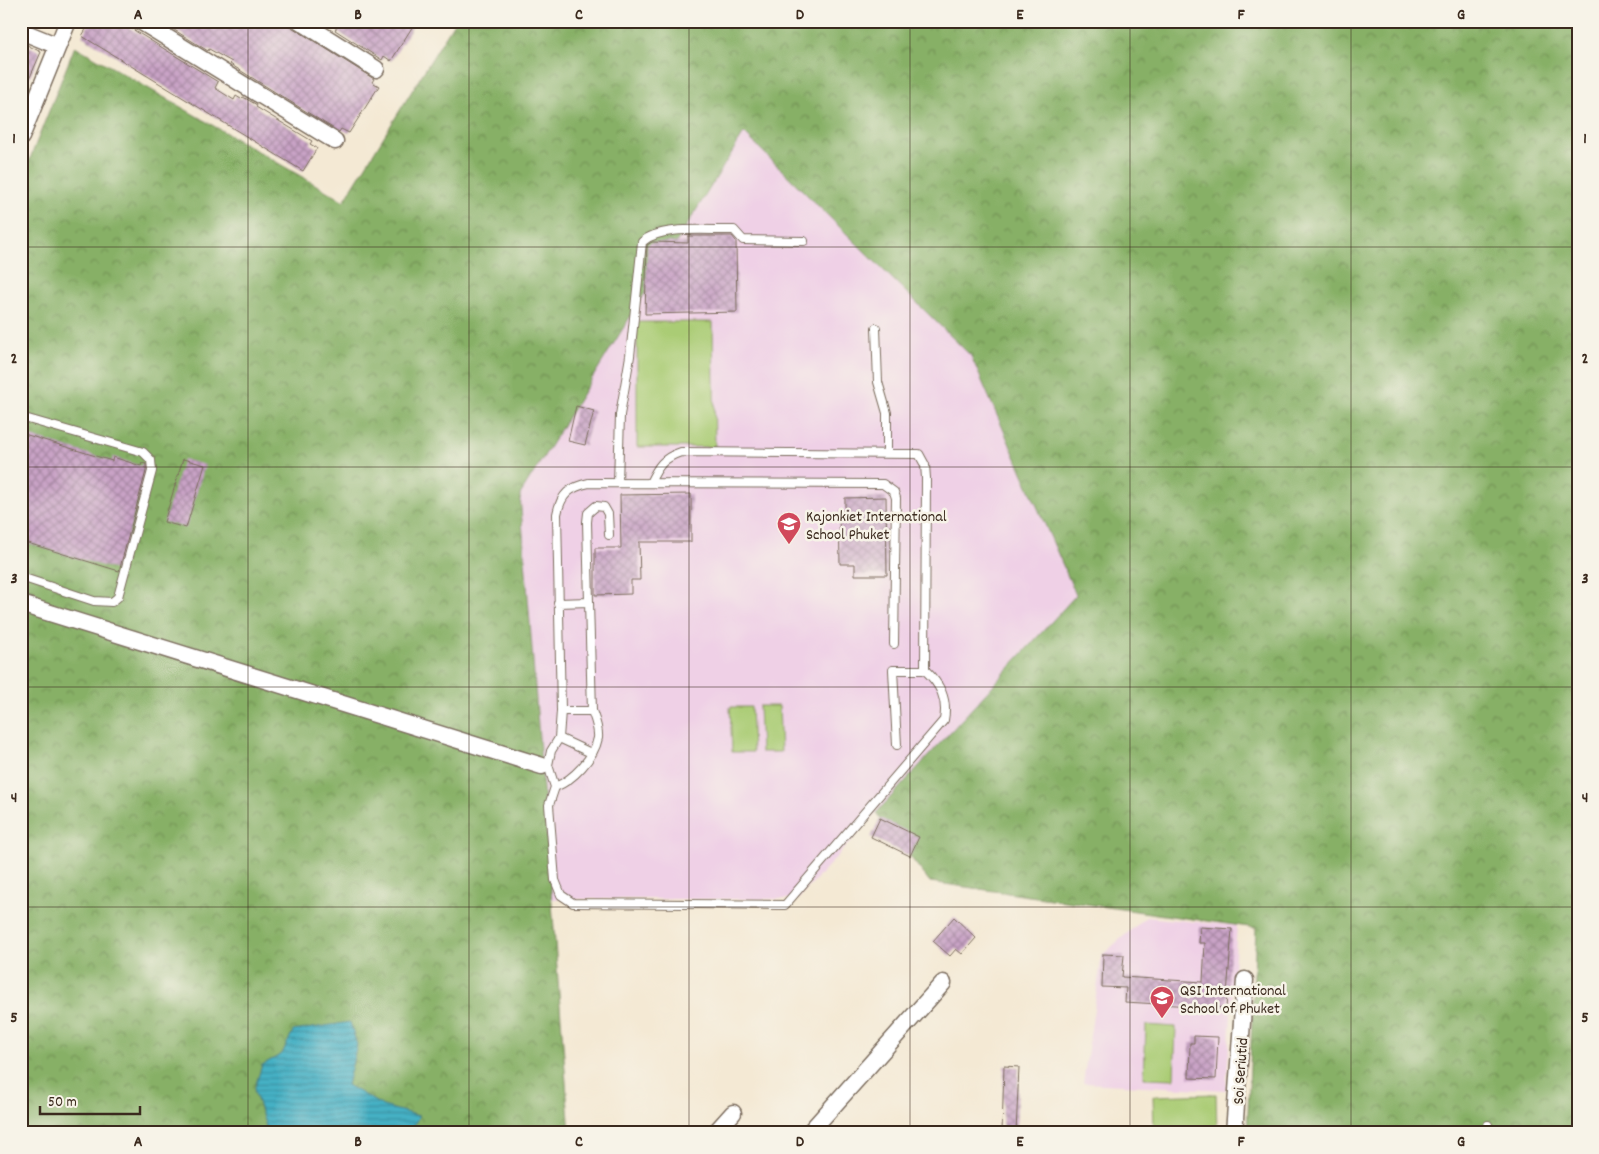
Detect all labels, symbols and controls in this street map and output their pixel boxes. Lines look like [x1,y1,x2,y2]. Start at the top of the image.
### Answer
text: A [134,4,143,27]
text: B [354,4,362,27]
text: C [575,4,583,27]
text: D [796,4,805,27]
text: E [1016,4,1024,27]
text: F [1237,4,1245,27]
text: G [1457,4,1465,27]
text: 1 [12,128,16,151]
text: 1 [1583,128,1587,151]
text: 2 [11,348,18,371]
text: 2 [1582,348,1589,371]
place label: Kajonkiet International School Phuket [806,506,947,547]
school or university icon: Kajonkiet International School Phuket [776,511,802,545]
text: 3 [10,568,18,591]
text: 3 [1581,568,1589,591]
text: 4 [11,787,17,810]
text: 4 [1582,787,1588,810]
place label: QSI International School of Phuket [1180,980,1286,1021]
school or university icon: QSI International School of Phuket [1149,985,1175,1019]
text: 5 [10,1007,18,1030]
text: 5 [1581,1007,1589,1030]
street label: Soi Seriutid [1228,1037,1255,1105]
scale bar [40,1084,140,1116]
text: 50 m [48,1092,77,1114]
text: A [134,1131,143,1154]
text: B [354,1131,362,1154]
text: C [575,1131,583,1154]
text: D [796,1131,805,1154]
text: E [1016,1131,1024,1154]
text: F [1237,1131,1245,1154]
text: G [1457,1131,1465,1154]

